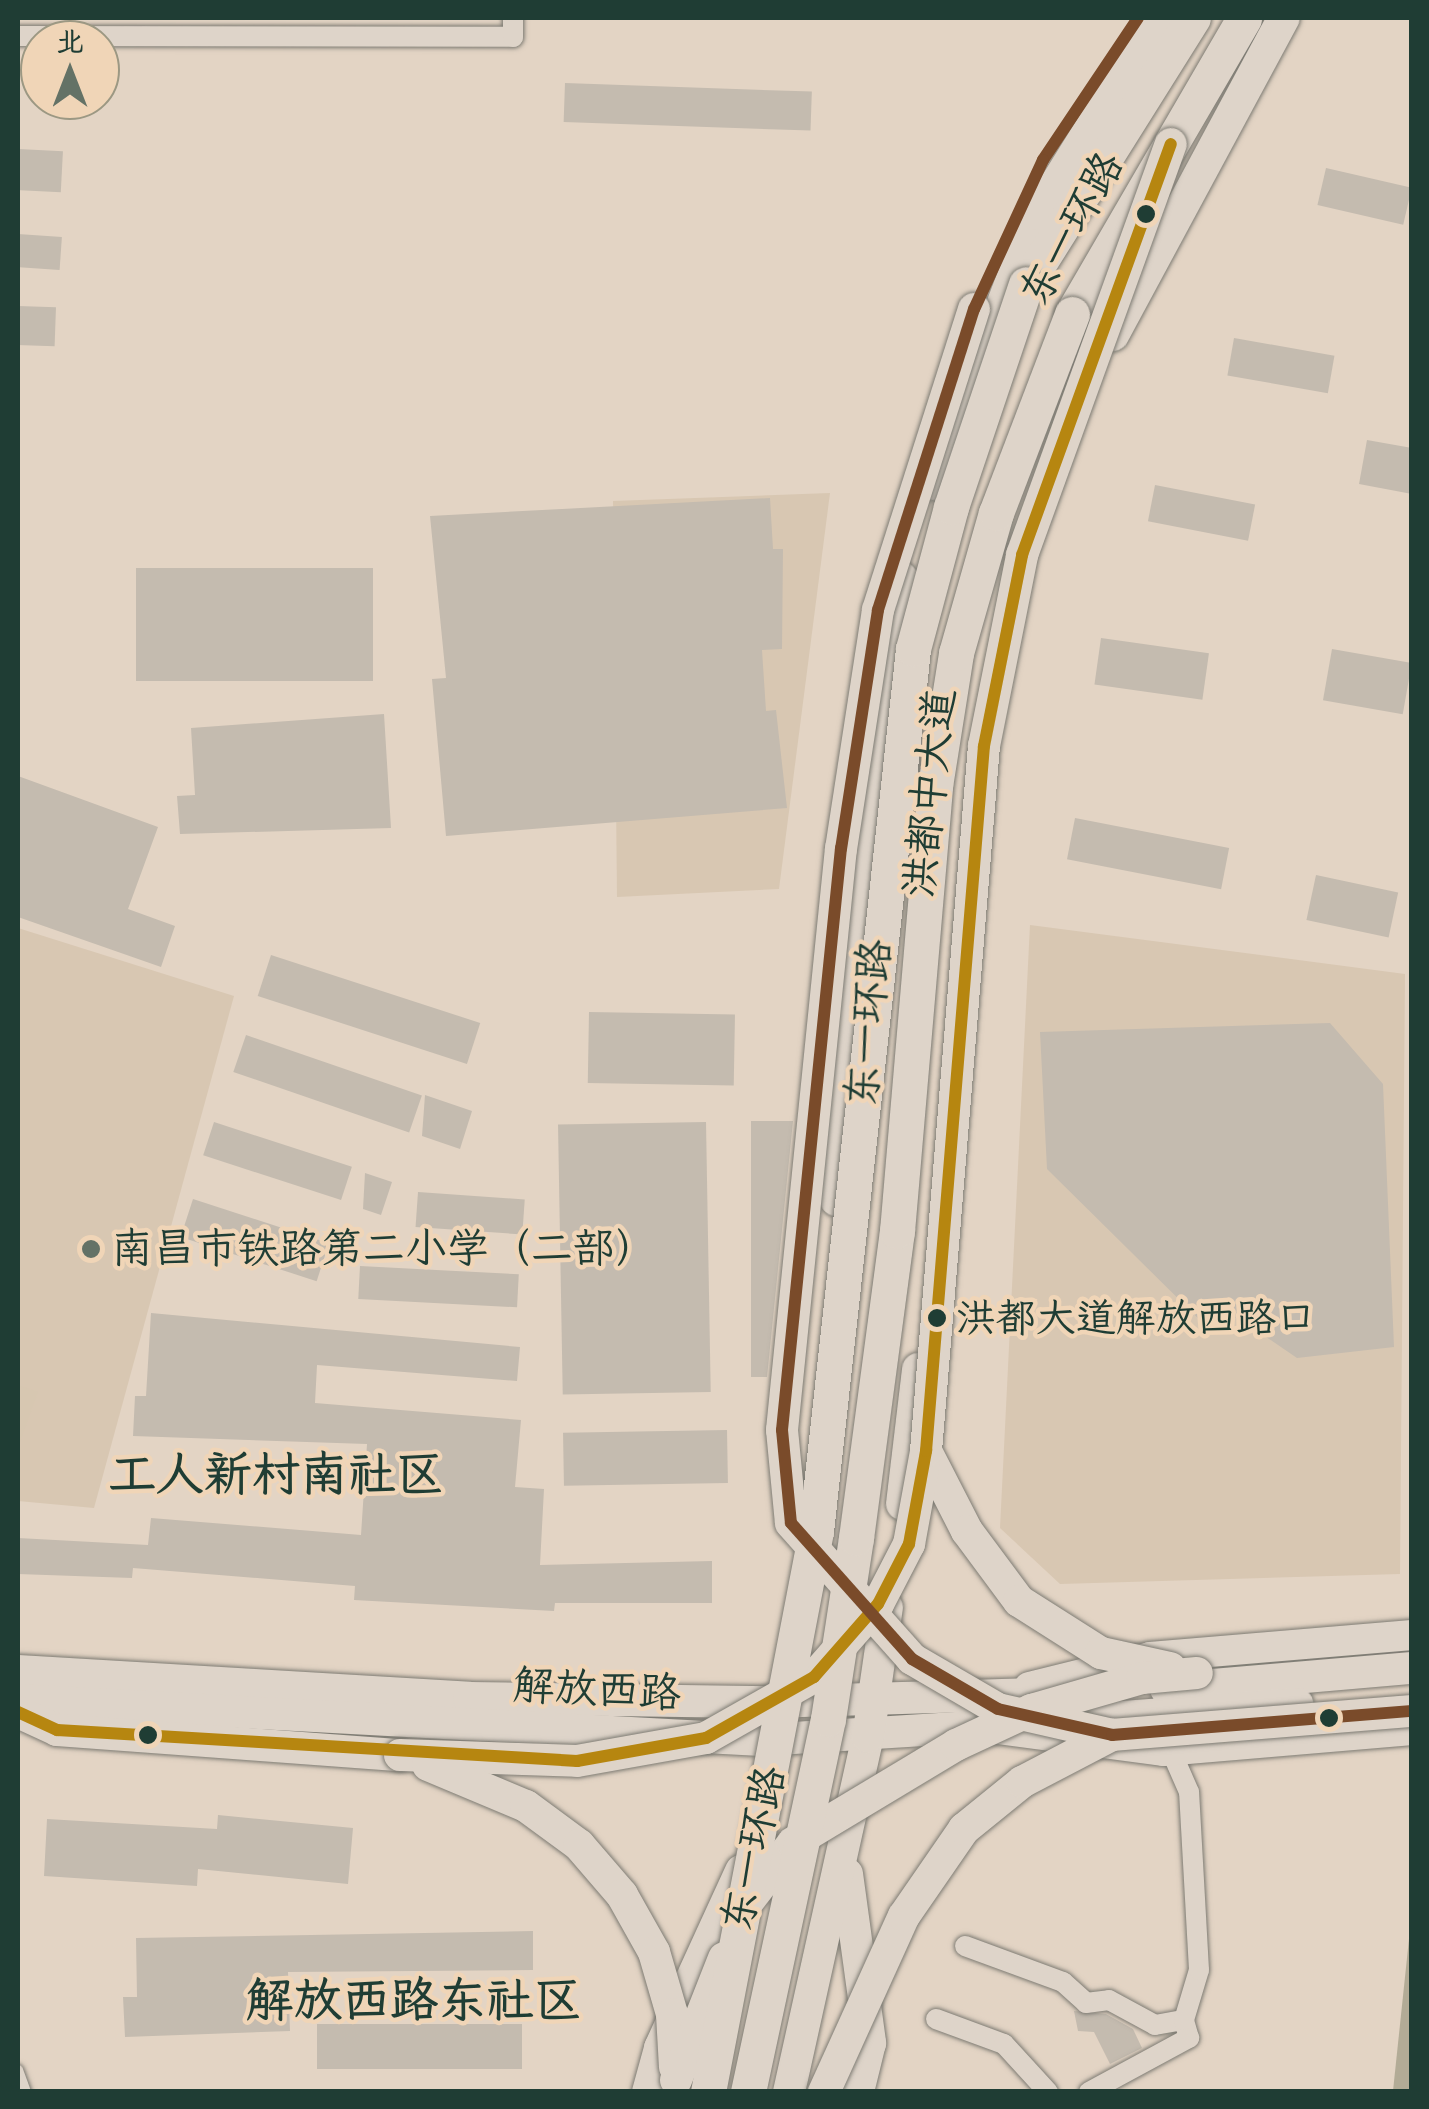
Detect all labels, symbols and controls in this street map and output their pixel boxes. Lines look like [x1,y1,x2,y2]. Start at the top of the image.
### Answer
north arrow [20,20,120,120]
text: 北 [56,24,84,59]
street label: 东一环路 [1009,143,1135,315]
unlabelled marker [1136,204,1156,224]
street label: 洪都中大道 [894,686,966,900]
street label: 东一环路 [837,937,901,1109]
place label: 南昌市铁路第二小学（二部） [111,1224,657,1274]
marker: 南昌市铁路第二小学（二部） [80,1238,102,1260]
place label: 洪都大道解放西路口 [956,1294,1316,1342]
marker: 洪都大道解放西路口 [927,1308,947,1328]
district label: 工人新村南社区 [108,1446,444,1504]
street label: 解放西路 [512,1660,682,1720]
unlabelled marker [1319,1708,1339,1728]
unlabelled marker [138,1725,158,1745]
street label: 东一环路 [712,1762,796,1936]
district label: 解放西路东社区 [246,1972,582,2030]

